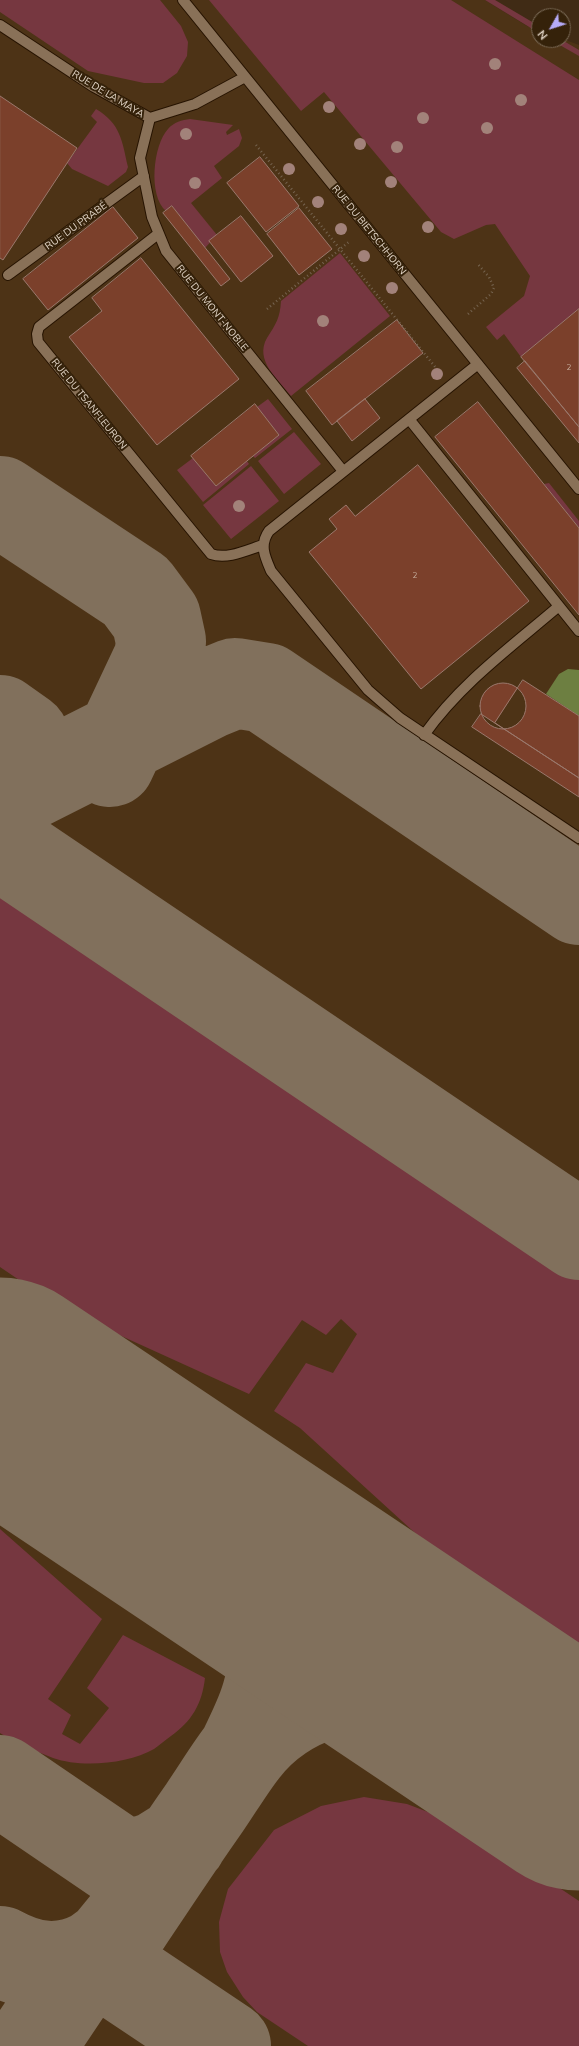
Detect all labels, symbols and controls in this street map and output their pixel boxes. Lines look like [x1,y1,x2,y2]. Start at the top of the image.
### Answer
north arrow [531,8,571,48]
text: N [534,27,551,43]
street label: RUE DE LA MAYA [70,68,146,120]
street label: RUE DU BIETSCHHORN [329,183,409,277]
street label: RUE DU PRABÉ [43,200,109,252]
street label: RUE DU MONT-NOBLE [174,263,250,353]
street label: RUE DU TSANFLEURON [49,356,129,452]
house number: 2 [567,363,571,373]
house number: 2 [413,571,417,581]

